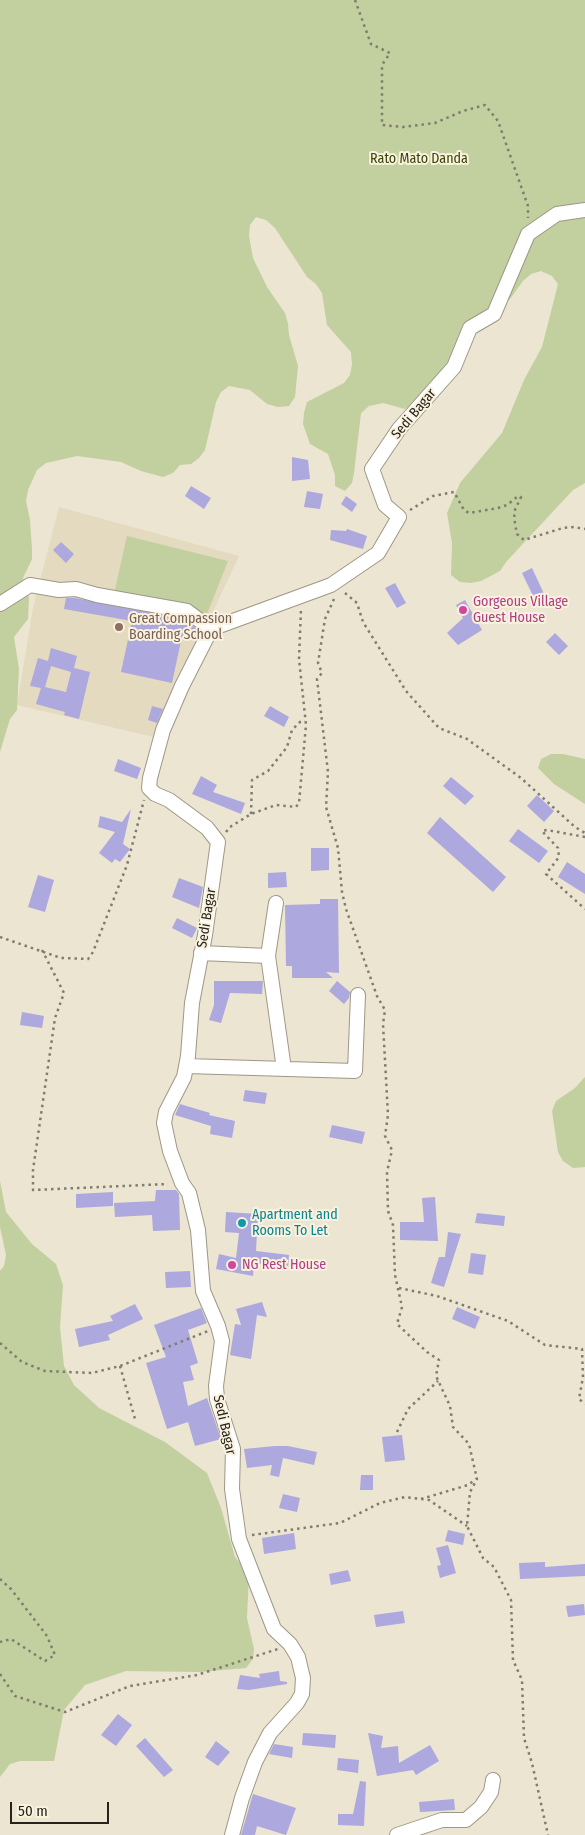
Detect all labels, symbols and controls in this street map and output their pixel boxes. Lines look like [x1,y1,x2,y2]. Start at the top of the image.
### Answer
park label: Rato Mato Danda [370,151,468,167]
street label: Sedi Bagar [388,385,440,443]
place label: Gorgeous Village Guest House [473,594,568,626]
marker: Gorgeous Village Guest House [457,604,469,616]
place label: Great Compassion Boarding School [129,611,232,644]
marker: Great Compassion Boarding School [113,621,125,633]
street label: Sedi Bagar [194,887,220,949]
place label: Apartment and Rooms To Let [252,1207,338,1240]
marker: Apartment and Rooms To Let [236,1217,248,1229]
place label: NG Rest House [242,1257,326,1273]
marker: NG Rest House [226,1259,238,1271]
street label: Sedi Bagar [209,1394,239,1456]
scale bar [12,1792,111,1824]
text: 50 m [18,1802,48,1820]

